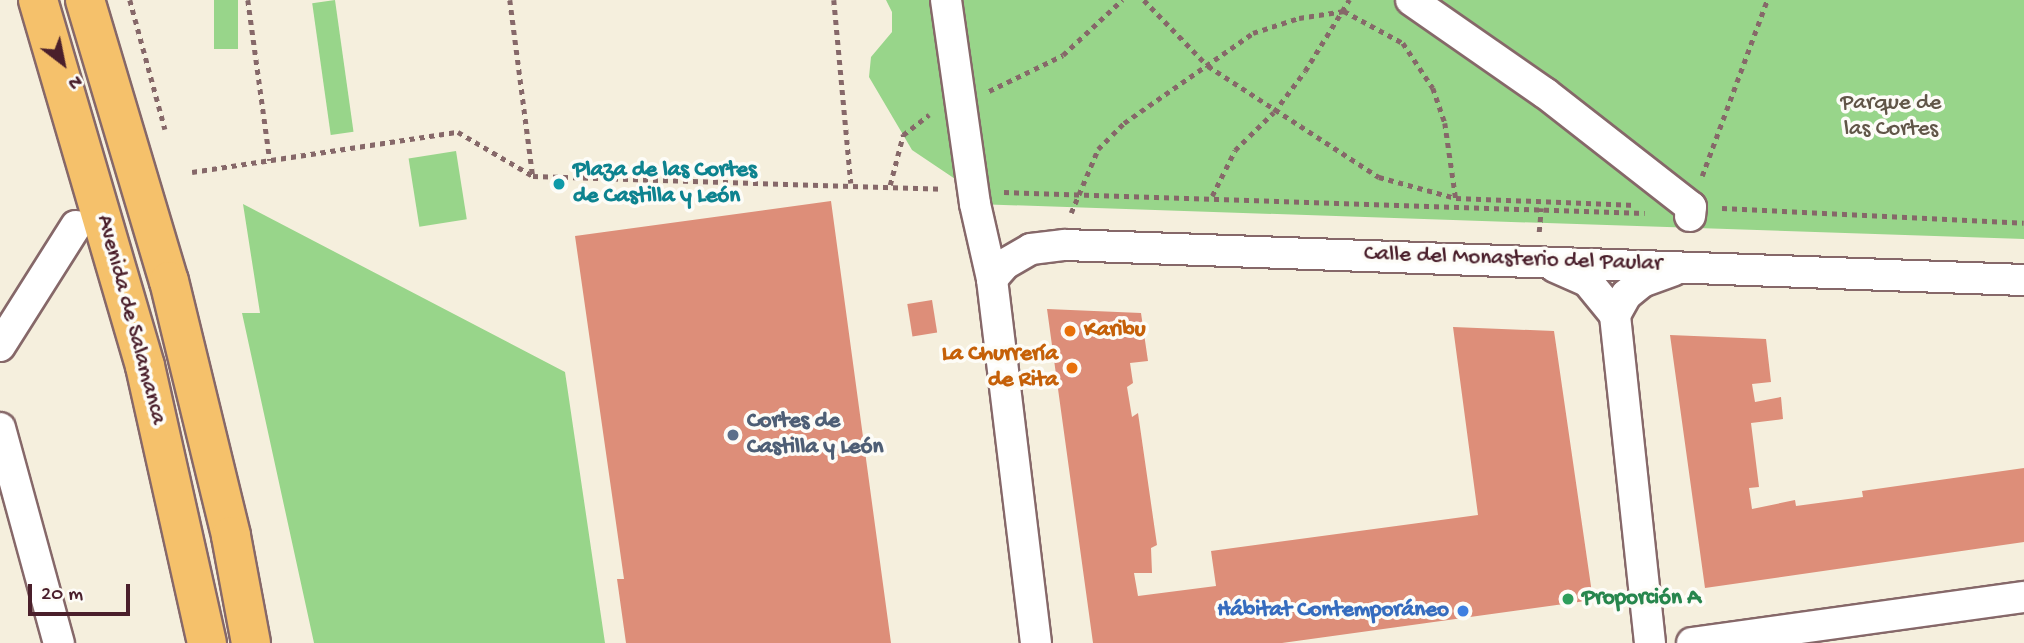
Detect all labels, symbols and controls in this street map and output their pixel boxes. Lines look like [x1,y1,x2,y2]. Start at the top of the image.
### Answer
north arrow [28,28,98,98]
text: N [63,68,86,94]
park label: Parque de las Cortes [1841,90,1941,144]
place label: Plaza de las Cortes de Castilla y León [573,157,757,211]
marker: Plaza de las Cortes de Castilla y León [551,176,567,192]
street label: Avenida de Salamanca [89,212,171,428]
street label: Calle del Monasterio del Paular [1363,241,1663,279]
place label: Karibu [1084,317,1145,345]
marker: Karibu [1062,323,1078,339]
place label: La Churrería de Rita [942,341,1058,395]
marker: La Churrería de Rita [1064,360,1080,376]
place label: Cortes de Castilla y León [747,408,883,462]
marker: Cortes de Castilla y León [725,427,741,443]
scale bar [32,570,133,614]
text: 20 m [41,583,83,608]
place label: Proporción A [1582,585,1701,613]
marker: Proporción A [1560,591,1576,607]
place label: Hábitat Contemporáneo [1217,597,1449,625]
marker: Hábitat Contemporáneo [1455,603,1471,619]

